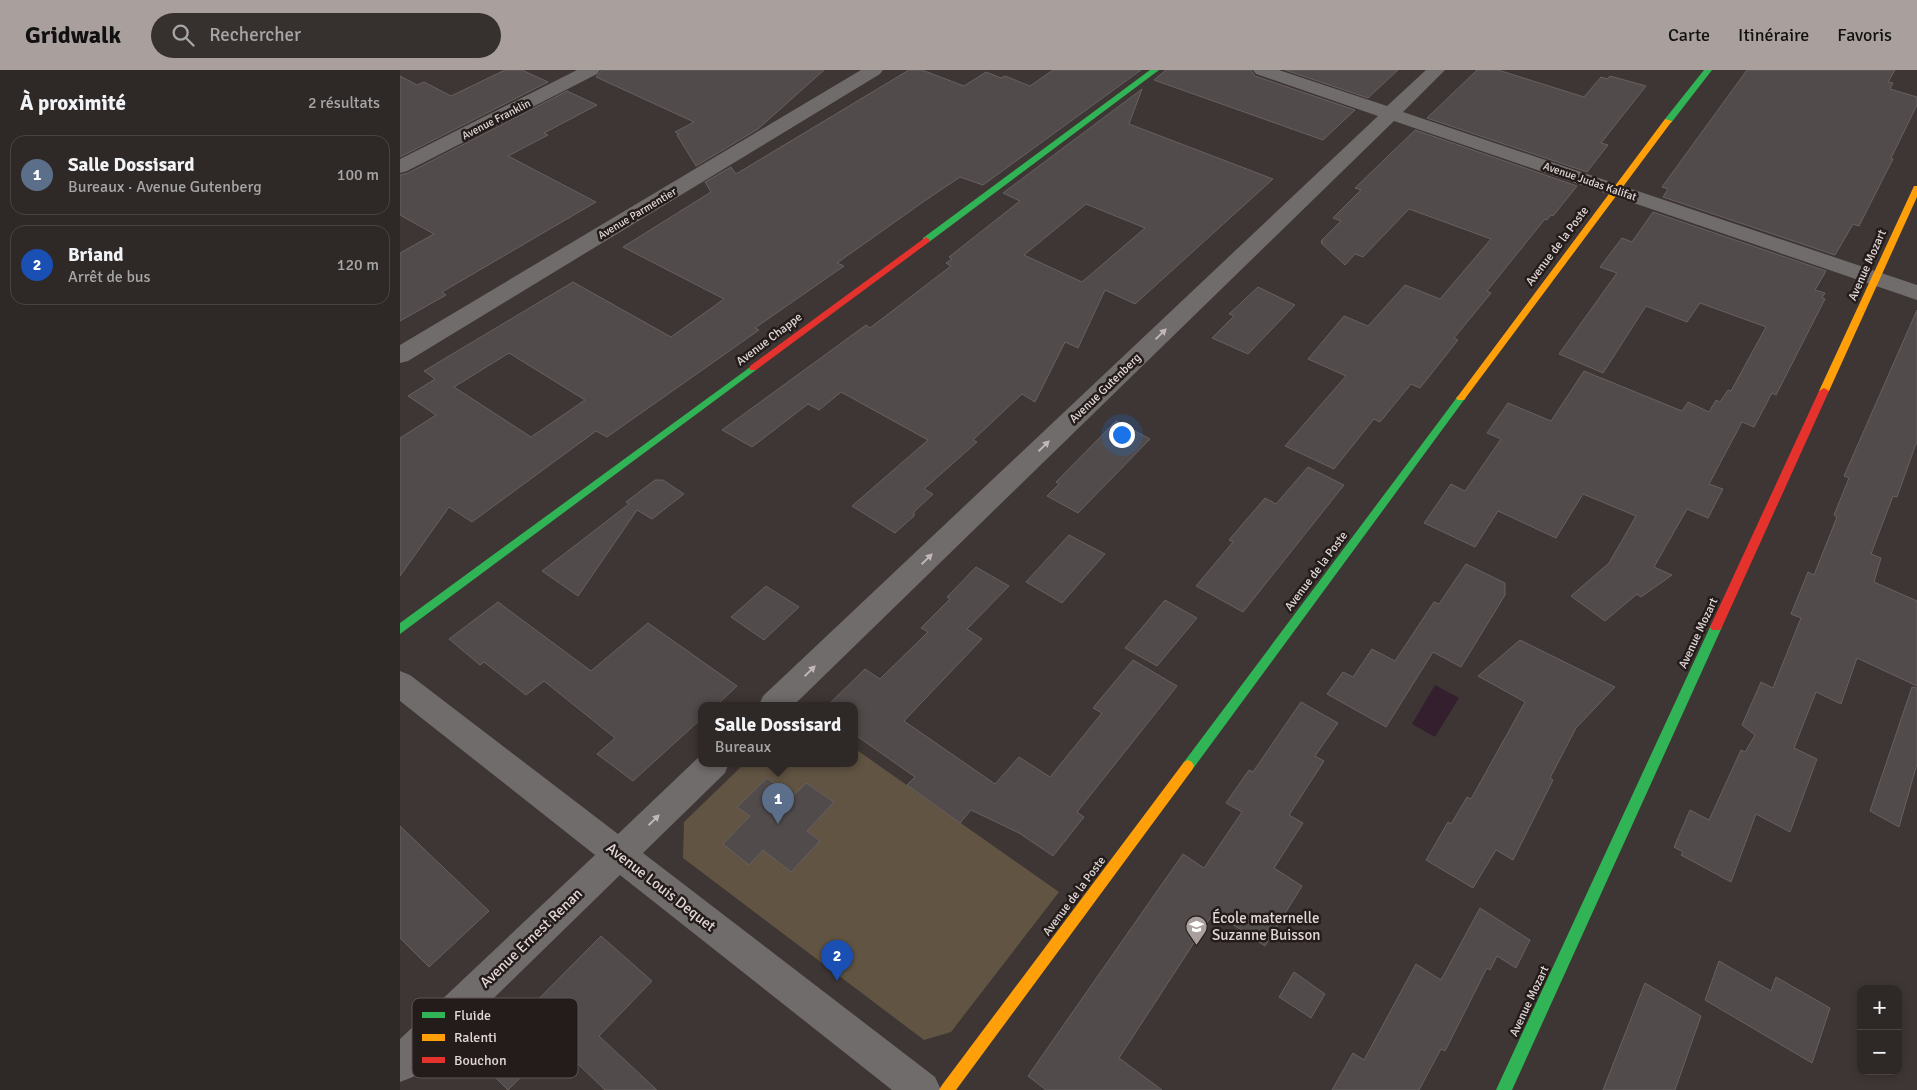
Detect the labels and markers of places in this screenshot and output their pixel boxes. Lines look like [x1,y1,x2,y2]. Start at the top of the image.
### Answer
pin: 1 [762,783,794,824]
place label: École maternelle Suzanne Buisson [1212,908,1320,944]
school or university icon: École maternelle Suzanne Buisson [1184,915,1208,946]
pin: 2 [821,940,853,981]

